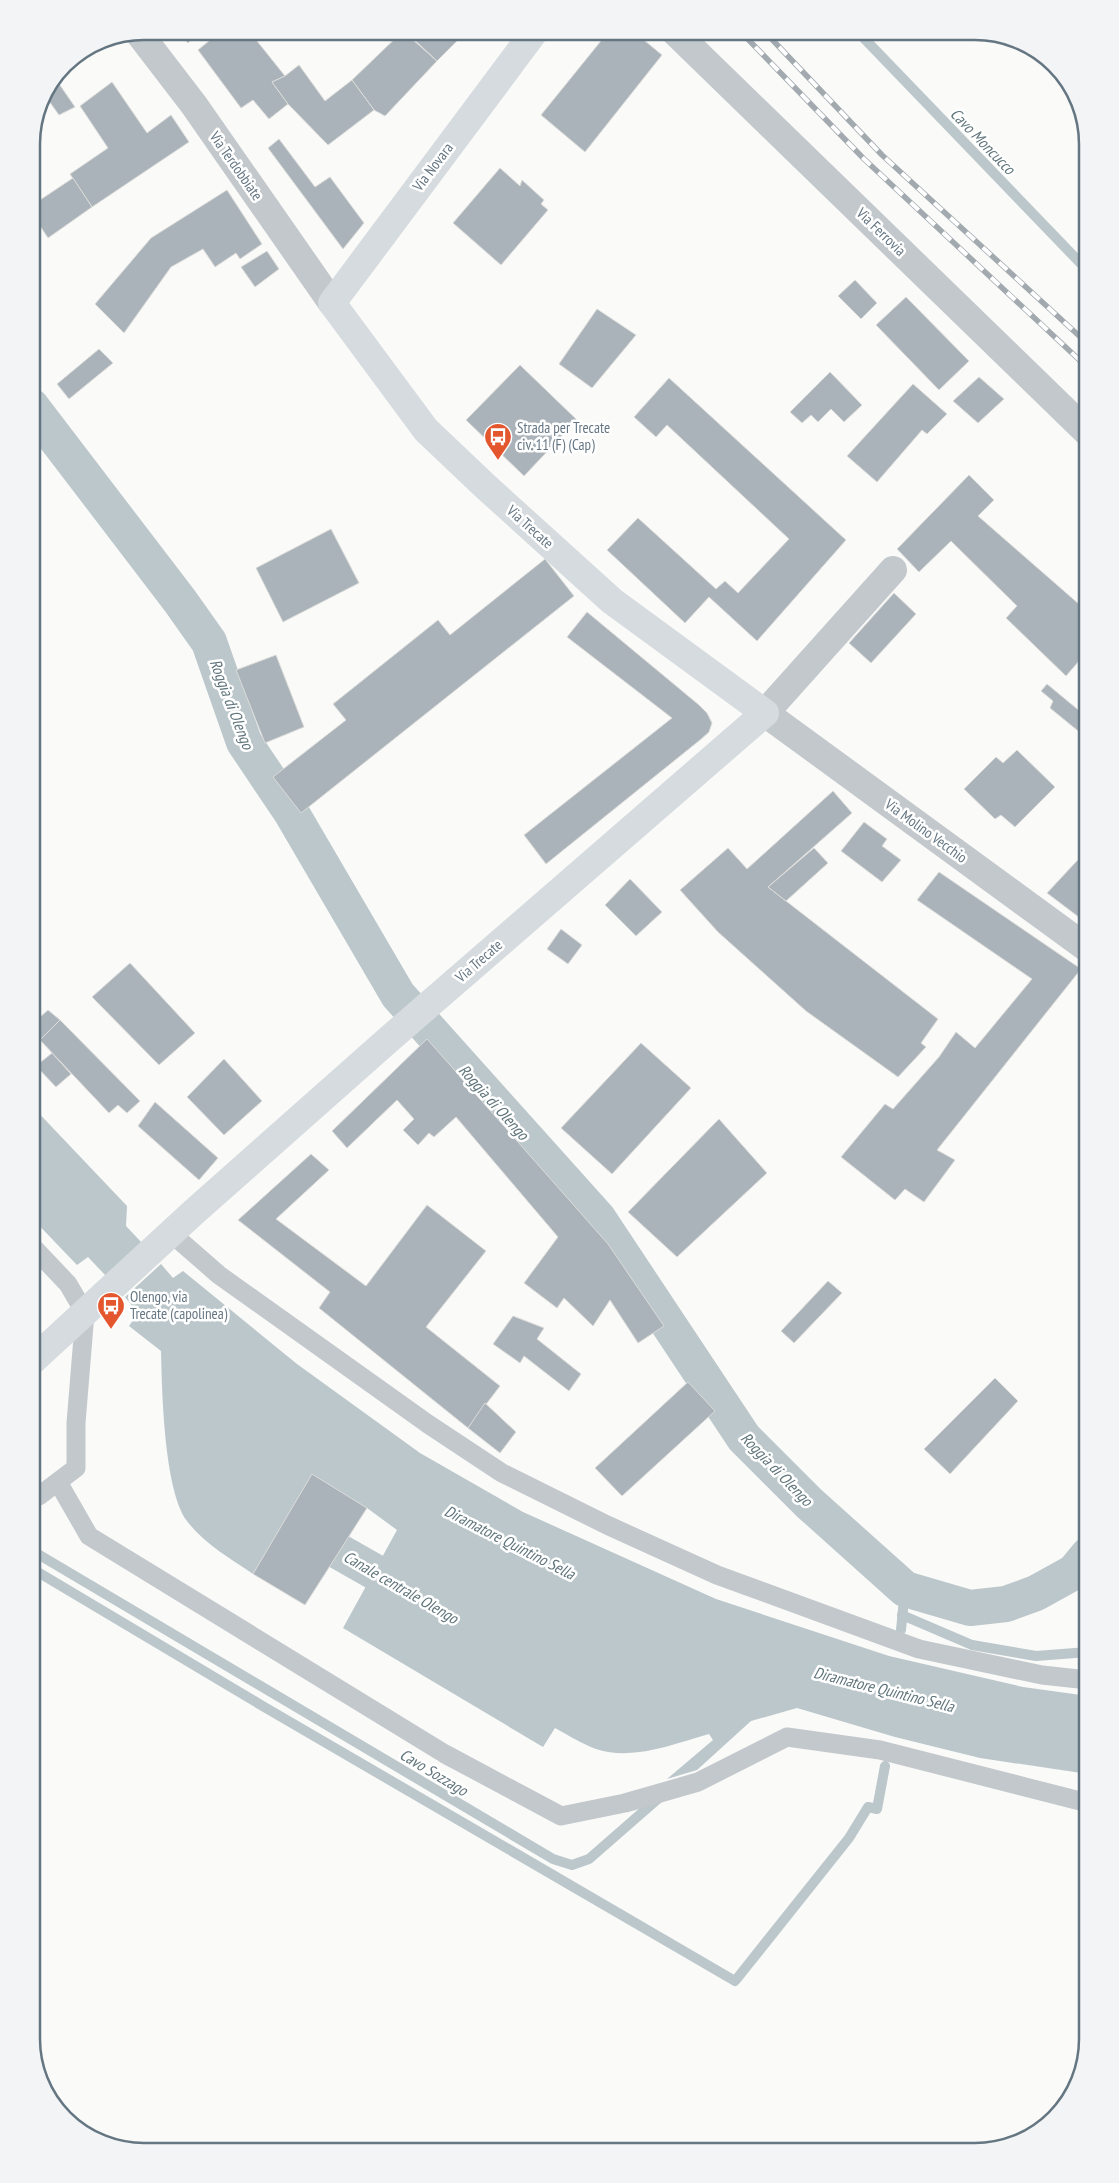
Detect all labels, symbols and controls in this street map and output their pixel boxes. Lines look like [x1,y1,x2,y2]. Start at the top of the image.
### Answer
water label: Cavo Moncucco [946,104,1020,179]
street label: Via Terdobbiate [205,127,267,204]
street label: Via Novara [408,139,457,195]
street label: Via Ferrovia [852,203,910,260]
place label: Strada per Trecate civ. 11 (F) (Cap) [517,418,610,454]
bus stop icon: Strada per Trecate civ. 11 (F) (Cap) [483,422,513,461]
street label: Via Trecate [502,500,558,552]
water label: Roggia di Olengo [206,656,259,753]
street label: Via Molino Vecchio [881,794,971,867]
street label: Via Trecate [450,935,506,987]
water label: Roggia di Olengo [455,1060,534,1145]
place label: Olengo, via Trecate (capolinea) [130,1287,228,1323]
bus stop icon: Olengo, via Trecate (capolinea) [96,1291,126,1330]
water label: Roggia di Olengo [737,1428,818,1511]
water label: Diramatore Quintino Sella [441,1500,580,1584]
water label: Canale centrale Olengo [340,1546,463,1628]
water label: Diramatore Quintino Sella [812,1662,958,1716]
water label: Cavo Sozzago [397,1744,472,1801]

